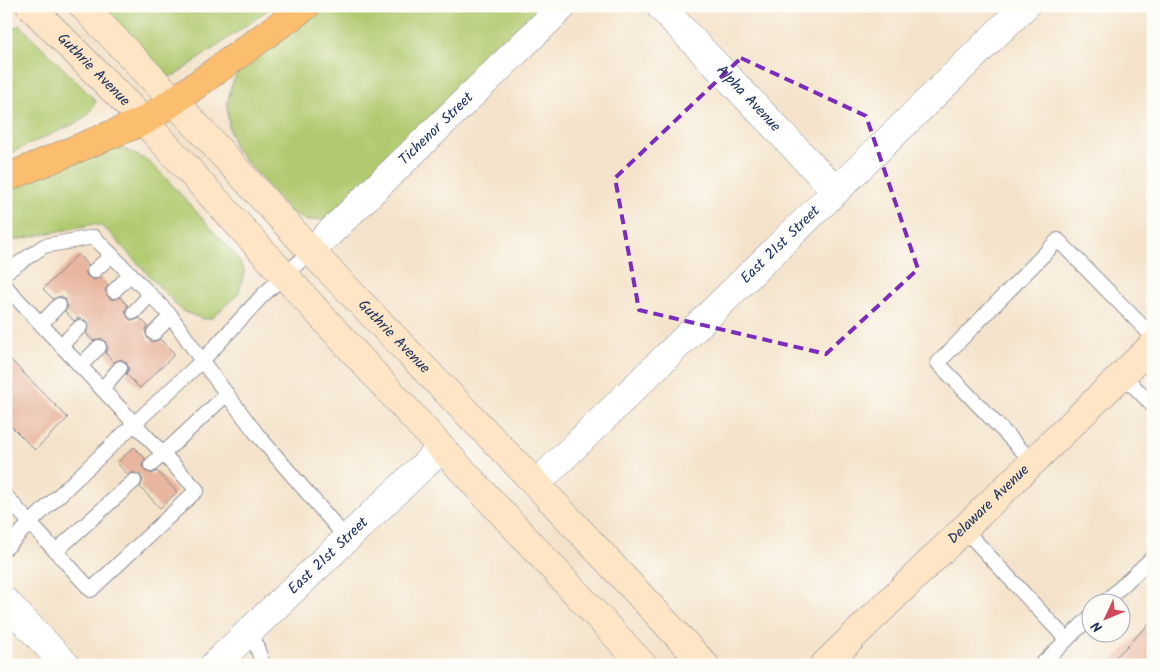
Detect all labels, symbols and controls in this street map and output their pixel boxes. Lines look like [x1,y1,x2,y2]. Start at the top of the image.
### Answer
street label: Guthrie Avenue [51,27,136,113]
street label: Alpha Avenue [710,60,786,138]
street label: Tichenor Street [393,86,480,171]
street label: East 21st Street [735,200,826,290]
street label: Guthrie Avenue [352,294,436,380]
street label: Delaware Avenue [942,459,1036,550]
street label: East 21st Street [283,511,374,601]
north arrow [1082,594,1132,644]
text: N [1086,615,1108,637]

